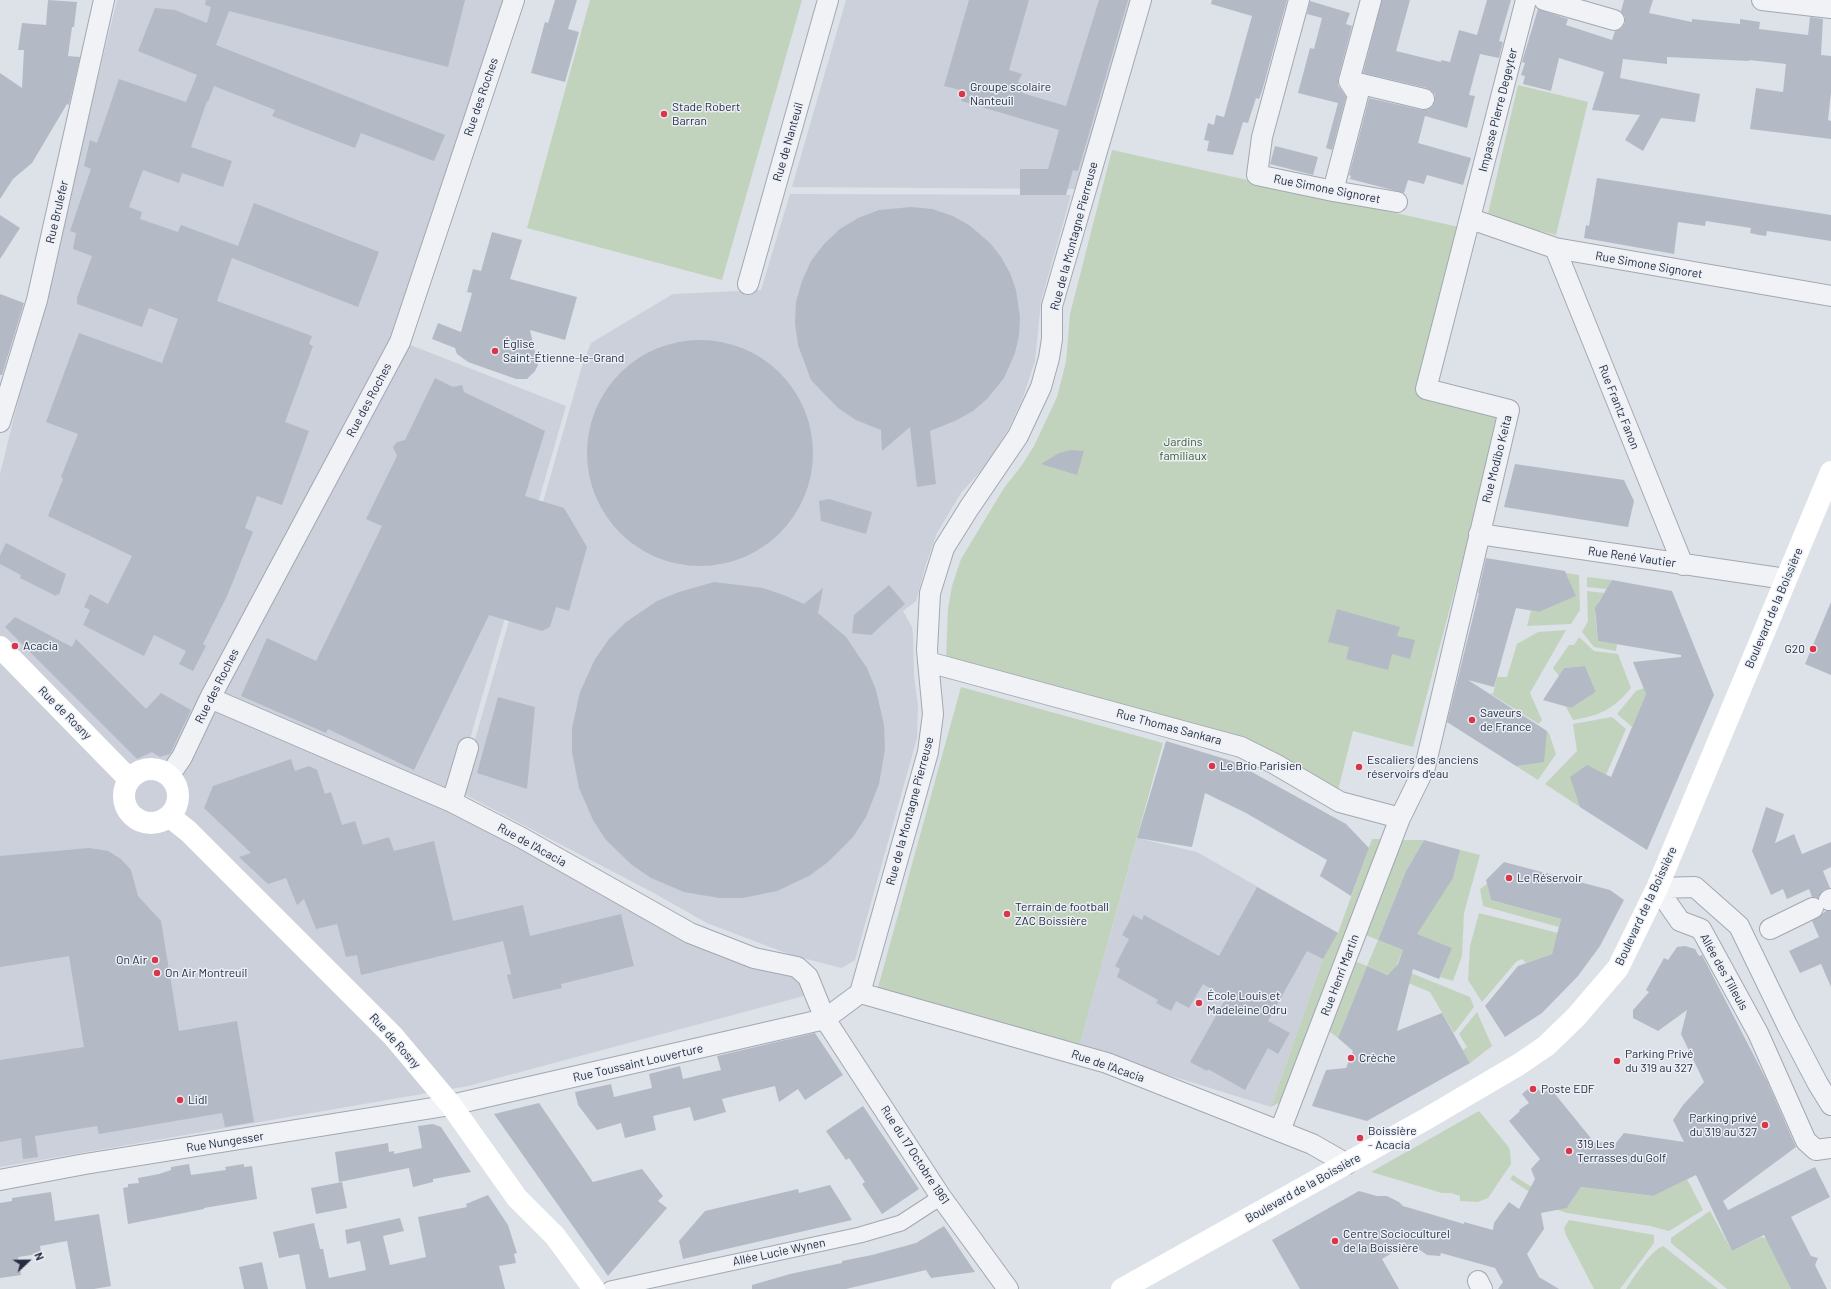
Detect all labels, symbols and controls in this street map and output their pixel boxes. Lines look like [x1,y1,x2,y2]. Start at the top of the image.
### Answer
street label: Impasse Pierre Degeyter [1476,47,1520,173]
street label: Rue des Roches [461,56,501,138]
place label: Groupe scolaire Nanteuil [970,80,1051,108]
marker: Groupe scolaire Nanteuil [957,89,967,99]
place label: Stade Robert Barran [672,100,740,128]
street label: Rue de Nanteuil [770,101,806,183]
marker: Stade Robert Barran [659,109,669,119]
street label: Rue de la Montagne Pierreuse [1047,160,1101,312]
street label: Rue Simone Signoret [1272,172,1382,206]
street label: Rue Brulefer [43,179,71,245]
street label: Rue Simone Signoret [1594,248,1704,282]
place label: Église Saint-Étienne-le-Grand [503,337,624,365]
marker: Église Saint-Étienne-le-Grand [490,346,500,356]
street label: Rue des Roches [343,360,395,440]
street label: Rue Frantz Fanon [1595,362,1643,452]
street label: Rue Modibo Keita [1479,414,1515,504]
park label: Jardins familiaux [1159,435,1207,463]
street label: Rue René Vautier [1587,544,1677,570]
street label: Boulevard de la Boissière [1742,545,1806,671]
place label: Acacia [23,639,58,653]
marker: Acacia [10,641,20,651]
place label: G20 [1784,642,1805,656]
marker: G20 [1808,644,1818,654]
street label: Rue des Roches [192,646,242,726]
street label: Rue de Rosny [35,683,95,743]
street label: Rue Thomas Sankara [1115,706,1223,748]
place label: Saveurs de France [1480,706,1531,734]
marker: Saveurs de France [1467,715,1477,725]
street label: Rue de la Montagne Pierreuse [883,735,937,887]
place label: Escaliers des anciens réservoirs d'eau [1367,753,1479,781]
place label: Le Brio Parisien [1220,759,1302,773]
marker: Le Brio Parisien [1207,761,1217,771]
marker: Escaliers des anciens réservoirs d'eau [1354,762,1364,772]
street label: Rue de l'Acacia [495,820,569,870]
street label: Boulevard de la Boissière [1612,844,1680,968]
place label: Le Réservoir [1517,871,1583,885]
marker: Le Réservoir [1504,873,1514,883]
place label: Terrain de football ZAC Boissière [1015,900,1109,928]
marker: Terrain de football ZAC Boissière [1002,909,1012,919]
street label: Allée des Tilleuls [1697,931,1751,1013]
street label: Rue Henri Martin [1318,932,1362,1018]
place label: On Air [116,953,147,967]
marker: On Air [150,955,160,965]
place label: On Air Montreuil [165,966,247,980]
marker: On Air Montreuil [152,968,162,978]
place label: École Louis et Madeleine Odru [1207,989,1287,1017]
marker: École Louis et Madeleine Odru [1194,998,1204,1008]
street label: Rue de Rosny [366,1010,424,1072]
street label: Rue Toussaint Louverture [572,1041,704,1085]
street label: Rue de l'Acacia [1070,1047,1146,1085]
place label: Parking Privé du 319 au 327 [1625,1047,1693,1075]
place label: Crèche [1359,1051,1396,1065]
marker: Crèche [1346,1053,1356,1063]
marker: Parking Privé du 319 au 327 [1612,1056,1622,1066]
place label: Poste EDF [1541,1082,1595,1096]
marker: Poste EDF [1528,1084,1538,1094]
place label: Lidl [188,1093,207,1107]
marker: Lidl [175,1095,185,1105]
street label: Rue du 17 Octobre 1961 [878,1103,952,1207]
place label: Parking privé du 319 au 327 [1689,1111,1757,1139]
marker: Parking privé du 319 au 327 [1760,1120,1770,1130]
place label: Boissière - Acacia [1368,1124,1417,1152]
street label: Rue Nungesser [185,1129,265,1155]
marker: Boissière - Acacia [1355,1133,1365,1143]
place label: 319 Les Terrasses du Golf [1577,1137,1666,1165]
marker: 319 Les Terrasses du Golf [1564,1146,1574,1156]
street label: Boulevard de la Boissière [1243,1150,1363,1226]
place label: Centre Socioculturel de la Boissière [1343,1227,1450,1255]
street label: Allée Lucie Wynen [731,1235,827,1269]
marker: Centre Socioculturel de la Boissière [1330,1236,1340,1246]
north arrow [8,1241,48,1281]
text: N [32,1250,47,1262]

